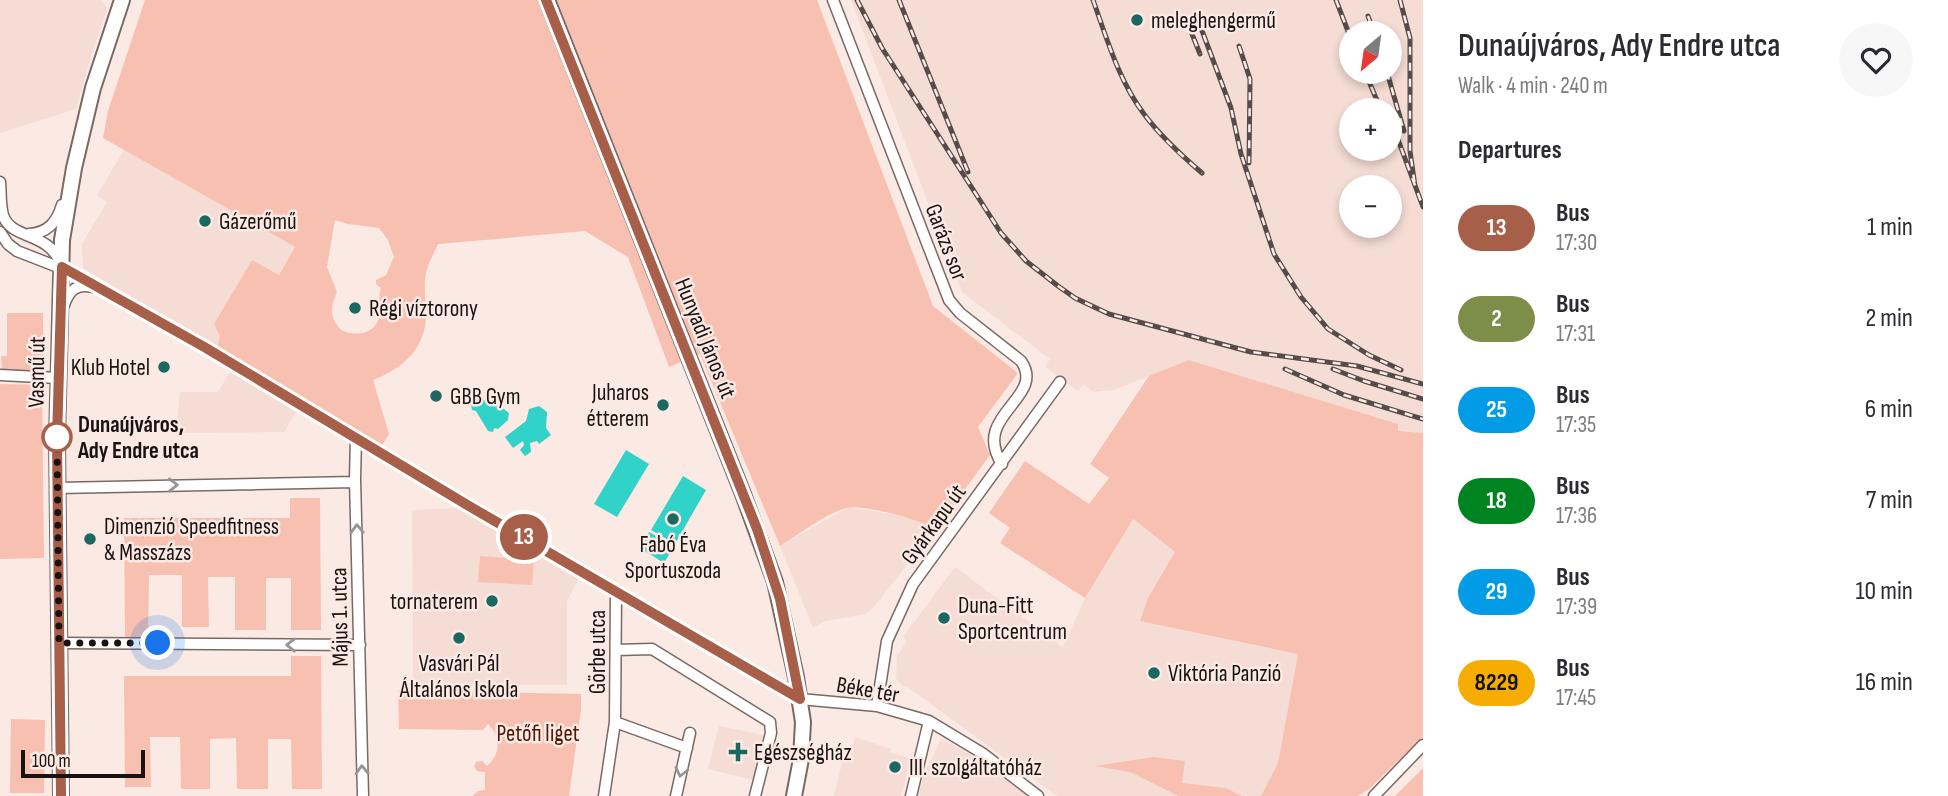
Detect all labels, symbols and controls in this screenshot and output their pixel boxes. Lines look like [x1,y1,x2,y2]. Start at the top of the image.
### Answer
place label: meleghengermű [1151,7,1276,35]
marker: meleghengermű [1129,12,1145,28]
north arrow [1339,21,1402,84]
map controls [1339,21,1402,238]
button: heart [1839,23,1913,97]
text: Dunaújváros, Ady Endre utca [1458,26,1781,66]
text: Walk · 4 min · 240 m [1458,72,1608,100]
button: + [1339,98,1402,161]
text: Departures [1458,135,1562,166]
button: − [1339,175,1402,238]
text: Bus [1556,198,1590,229]
street label: Garázs sor [919,200,974,285]
place label: Gázerőmű [219,208,297,236]
text: 1 min [1867,212,1913,243]
marker: Gázerőmű [197,213,213,229]
text: 13 [1486,213,1507,242]
text: 17:30 [1556,229,1597,257]
street label: Hunyadi János út [668,274,742,403]
text: Bus [1556,289,1590,320]
place label: Régi víztorony [369,295,478,323]
marker: Régi víztorony [347,300,363,316]
text: 2 min [1865,303,1913,334]
text: 2 [1491,304,1502,333]
text: 17:31 [1556,320,1595,348]
street label: Vasmű út [22,336,52,408]
place label: Klub Hotel [71,354,150,382]
marker: Klub Hotel [156,359,172,375]
place label: Juharos étterem [587,379,649,433]
text: Bus [1556,380,1590,411]
place label: GBB Gym [450,383,520,411]
marker: GBB Gym [428,388,444,404]
text: 6 min [1865,394,1913,425]
text: 25 [1486,395,1507,424]
marker: Juharos étterem [655,397,671,413]
place label: Dunaújváros, Ady Endre utca [77,411,199,465]
text: 17:35 [1556,411,1596,439]
marker: Dunaújváros, Ady Endre utca [42,422,72,452]
text: Bus [1556,471,1590,502]
one-way arrow [168,478,179,493]
street label: Gyárkapu út [895,479,972,570]
text: 7 min [1866,485,1913,516]
text: 18 [1486,486,1507,515]
text: 17:36 [1556,502,1597,530]
marker: Fabó Éva Sportuszoda [665,511,681,527]
place label: Dimenzió Speedfitness & Masszázs [104,513,279,567]
line badge: 13 [492,514,556,560]
text: 13 [514,522,534,551]
one-way arrow [349,523,364,534]
marker: Dimenzió Speedfitness & Masszázs [82,531,98,547]
place label: Fabó Éva Sportuszoda [625,531,721,585]
text: Bus [1556,562,1590,593]
street label: Május 1. utca [325,567,355,667]
text: 10 min [1856,576,1913,607]
text: 29 [1486,577,1507,606]
place label: tornaterem [390,588,478,616]
place label: Duna-Fitt Sportcentrum [958,592,1067,646]
marker: tornaterem [484,593,500,609]
text: 17:39 [1556,593,1597,621]
street label: Görbe utca [584,610,612,694]
marker: Duna-Fitt Sportcentrum [936,610,952,626]
your location [140,625,175,660]
marker: Vasvári Pál Általános Iskola [451,630,467,646]
one-way arrow [286,637,297,652]
place label: Vasvári Pál Általános Iskola [399,650,518,704]
text: Bus [1556,653,1590,684]
place label: Viktória Panzió [1168,660,1281,688]
marker: Viktória Panzió [1146,665,1162,681]
text: 16 min [1856,667,1913,698]
text: 8229 [1475,668,1518,697]
street label: Béke tér [834,671,902,709]
text: 17:45 [1556,684,1596,712]
park label: Petőfi liget [496,720,580,748]
place label: Egészségház [754,739,852,767]
marker: Egészségház [728,742,748,762]
scale bar [21,747,145,779]
text: 100 m [32,750,71,773]
place label: III. szolgáltatóház [909,754,1042,782]
marker: III. szolgáltatóház [887,759,903,775]
one-way arrow [355,764,370,775]
one-way arrow [675,766,690,778]

